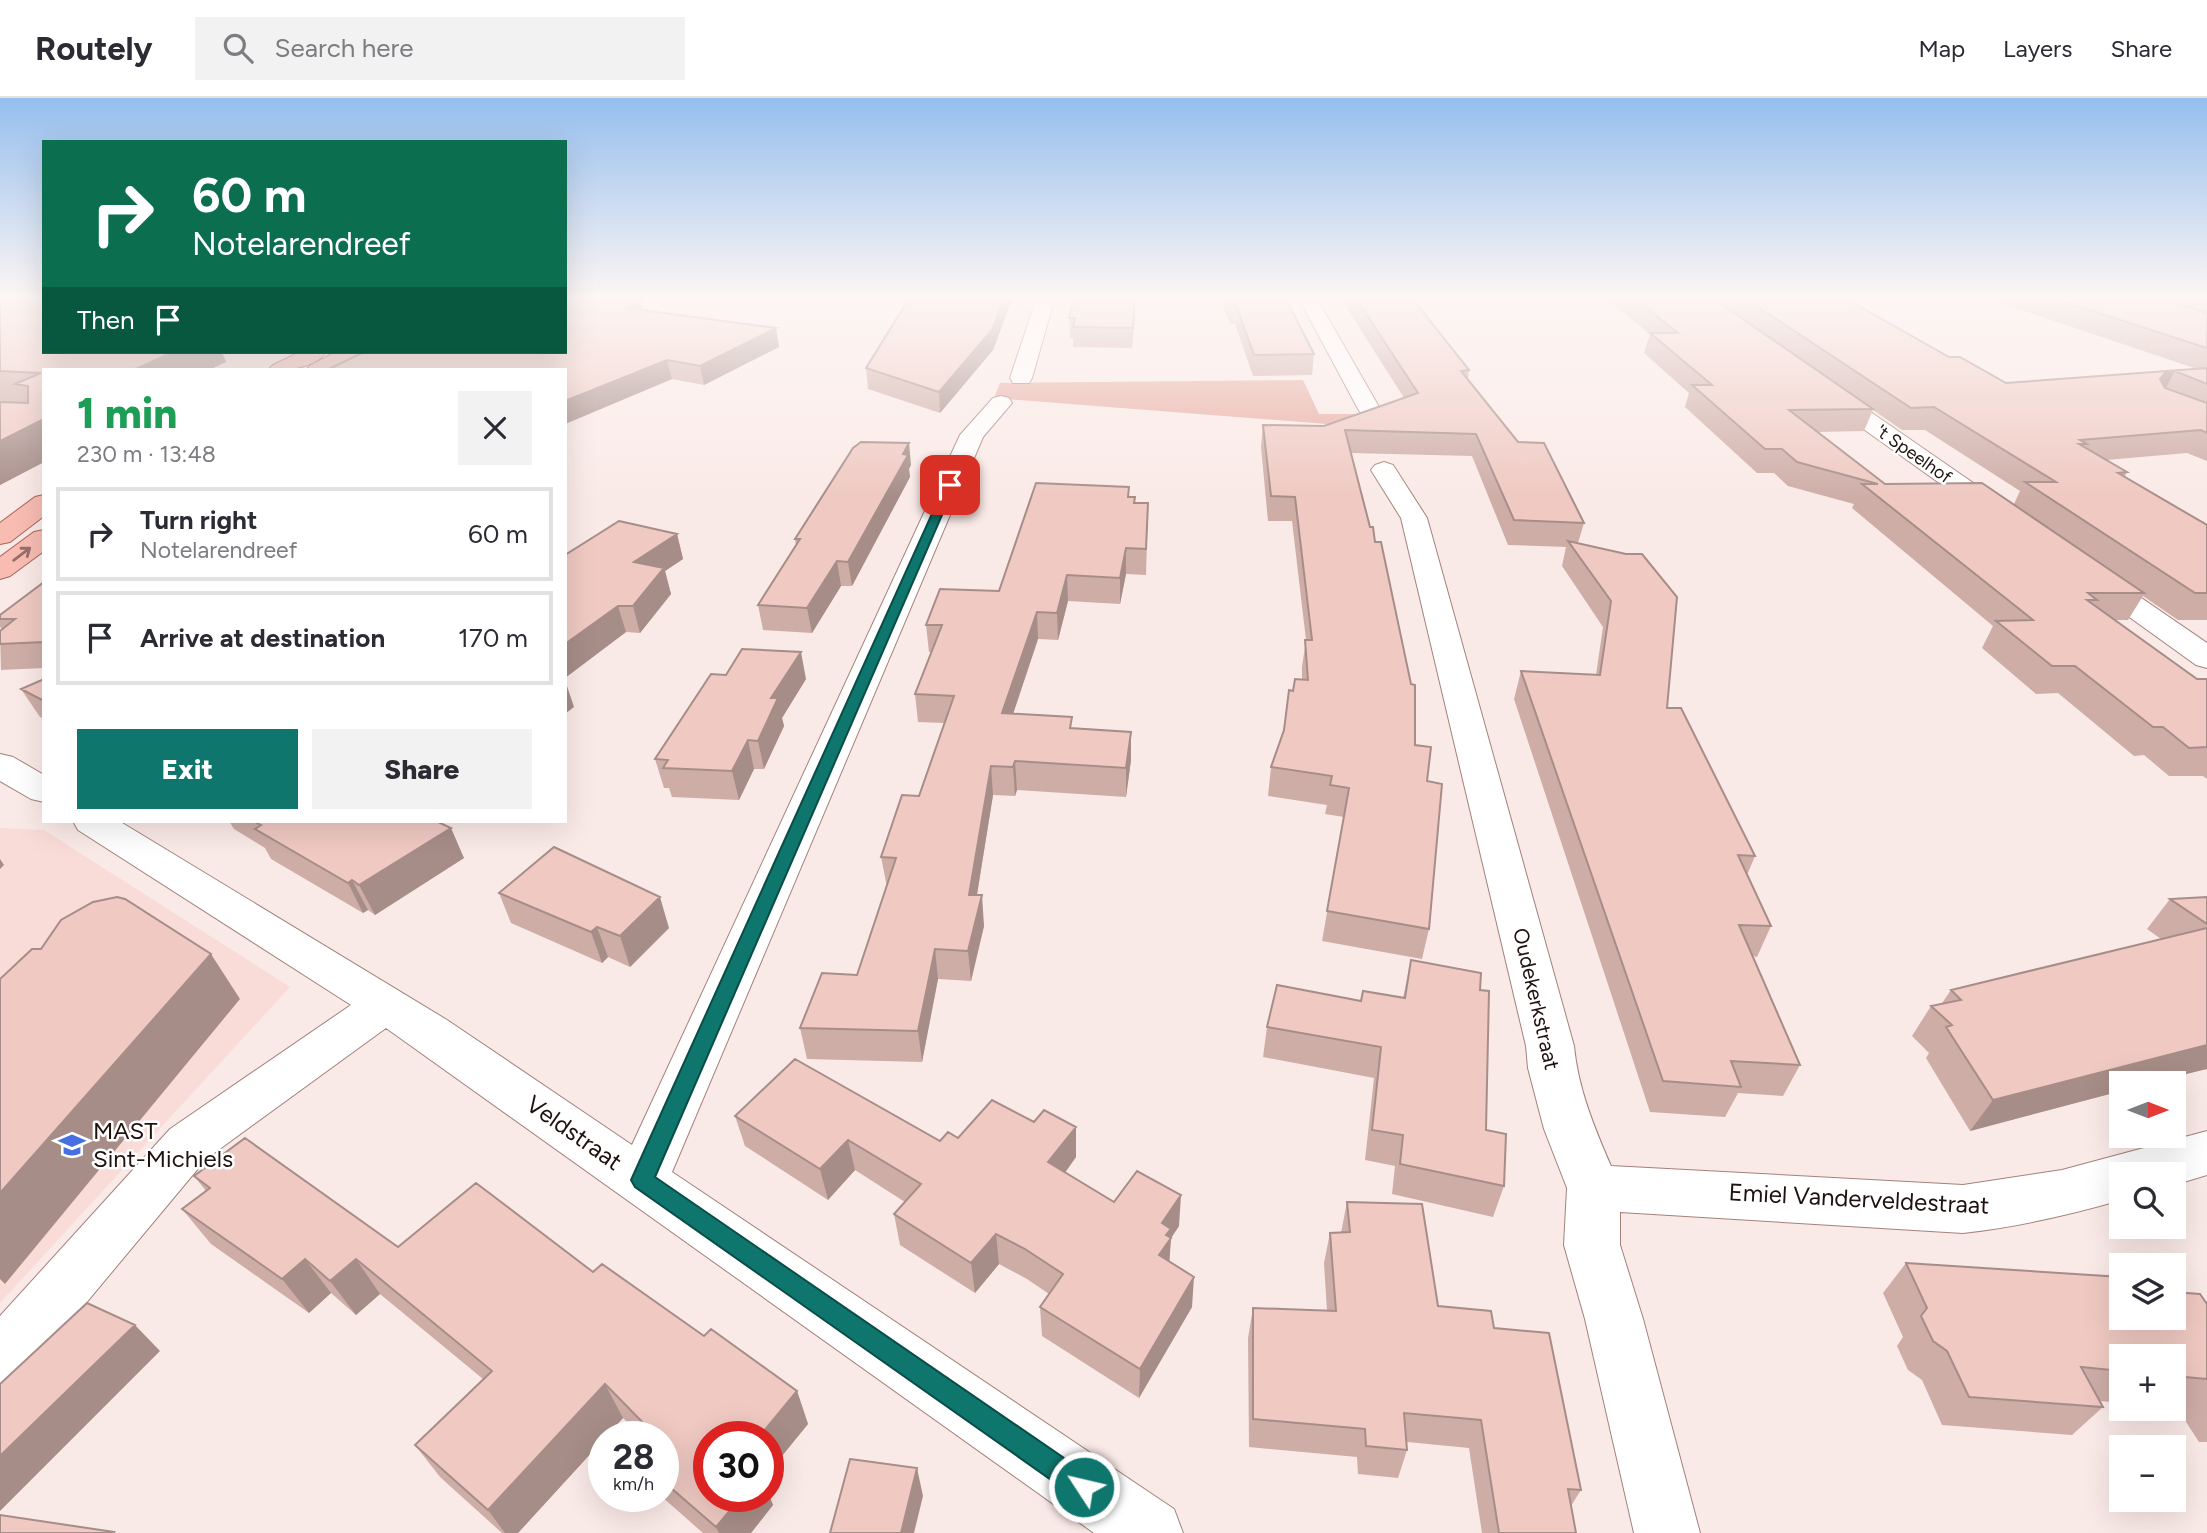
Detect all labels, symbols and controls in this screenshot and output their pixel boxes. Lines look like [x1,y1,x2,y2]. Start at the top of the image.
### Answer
search box [195,17,685,80]
text: Routely [35,29,153,68]
icon: search [219,29,257,67]
text: Search here [275,32,414,64]
text: Map [1918,34,1965,63]
text: Layers [2003,34,2072,63]
text: Share [2110,34,2172,63]
text: 60 m [192,165,307,224]
icon: right [77,168,168,259]
text: Notelarendreef [192,225,411,263]
icon: arrive [149,301,187,339]
text: Then [77,304,135,336]
text: 1 min [77,388,177,439]
button: close [458,391,532,465]
street label: 't Speelhof [1872,420,1956,488]
text: 230 m · 13:48 [77,440,216,468]
pin [920,455,980,515]
icon: arrive [931,466,969,504]
text: Turn right [140,504,257,536]
icon: right [81,515,119,553]
text: 60 m [468,518,528,550]
text: Notelarendreef [140,536,297,564]
one-way arrow [12,547,31,561]
icon: arrive [81,619,119,657]
text: Arrive at destination [140,622,385,654]
text: 170 m [458,622,528,654]
button: Exit [77,729,298,809]
button: Share [312,729,532,809]
street label: Oudekerkstraat [1508,926,1565,1072]
north arrow [2109,1071,2186,1148]
map controls [2109,1071,2186,1512]
street label: Veldstraat [521,1089,628,1176]
place label: MAST Sint-Michiels [93,1116,233,1173]
school or university icon: MAST Sint-Michiels [57,1130,87,1160]
button: search [2109,1162,2186,1239]
street label: Emiel Vanderveldestraat [1728,1177,1990,1220]
button: layers [2109,1253,2186,1330]
button: + [2109,1344,2186,1421]
speed limit sign: 30 [693,1421,784,1512]
button: − [2109,1435,2186,1512]
text: 28 [613,1436,654,1478]
position arrow [1047,1450,1121,1524]
text: km/h [613,1473,654,1495]

